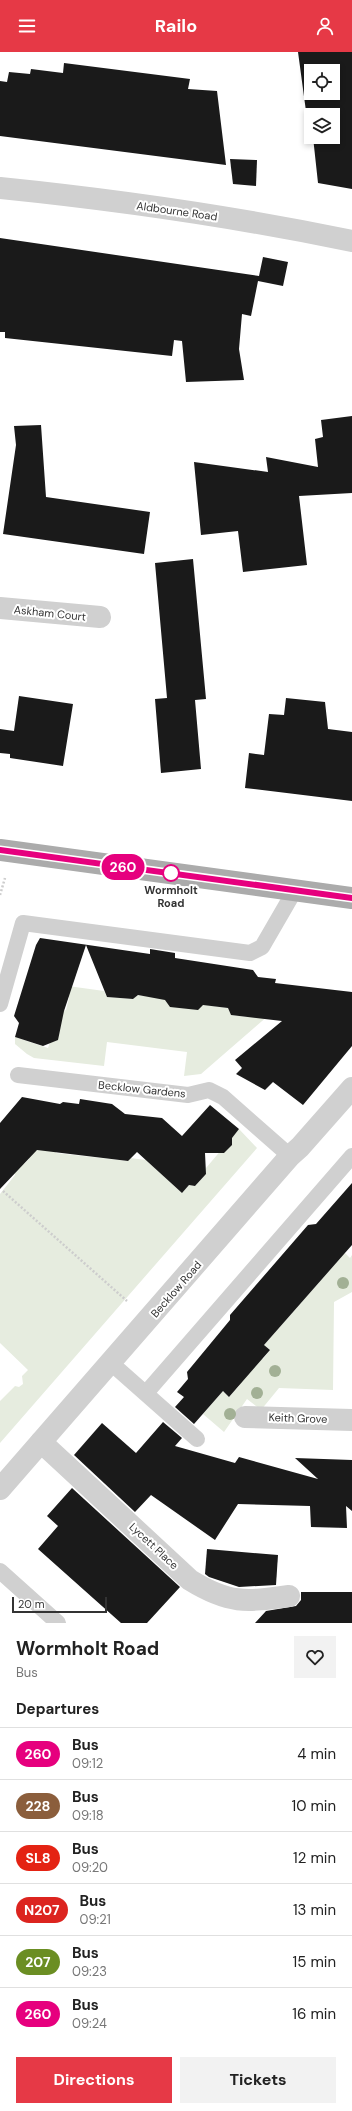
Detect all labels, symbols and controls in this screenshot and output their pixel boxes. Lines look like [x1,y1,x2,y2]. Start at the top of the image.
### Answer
text: Railo [155,14,197,38]
icon: menu [16,15,38,37]
icon: person [314,15,336,37]
map controls [304,64,340,144]
button: locate [304,64,340,100]
button: layers [304,108,340,144]
street label: Aldbourne Road [136,198,218,224]
street label: Askham Court [13,602,87,624]
line badge: 260 [100,854,146,880]
text: 260 [110,858,136,876]
marker: Wormholt Road [162,864,180,882]
place label: Wormholt Road [144,883,198,910]
street label: Becklow Gardens [98,1077,186,1101]
street label: Becklow Road [148,1258,204,1320]
street label: Keith Grove [268,1410,328,1426]
street label: Lycett Place [127,1520,181,1572]
scale bar [12,1595,107,1614]
text: 20 m [18,1597,44,1611]
text: Wormholt Road [16,1636,159,1661]
button: heart [294,1636,336,1678]
text: Bus [16,1664,38,1681]
text: Departures [16,1699,99,1719]
text: Bus [72,1735,99,1755]
text: 4 min [297,1744,336,1764]
text: 260 [25,1745,51,1763]
text: 09:12 [72,1755,103,1772]
text: Bus [72,1787,99,1807]
text: 10 min [291,1796,336,1816]
text: 228 [26,1797,50,1815]
text: 09:18 [72,1807,104,1824]
text: Bus [72,1839,99,1859]
text: 12 min [293,1848,336,1868]
text: SL8 [25,1849,51,1867]
text: 09:20 [72,1859,108,1876]
text: Bus [80,1891,106,1911]
text: 13 min [293,1900,336,1920]
text: N207 [24,1901,60,1919]
text: 09:21 [80,1911,111,1928]
text: Bus [72,1943,99,1963]
text: 15 min [293,1952,336,1972]
text: 207 [25,1953,51,1971]
text: 09:23 [72,1963,107,1980]
text: Bus [72,1995,99,2015]
text: 16 min [292,2004,336,2024]
text: 260 [25,2005,51,2023]
text: 09:24 [72,2015,107,2032]
button: Directions [16,2057,172,2103]
button: Tickets [180,2057,336,2103]

